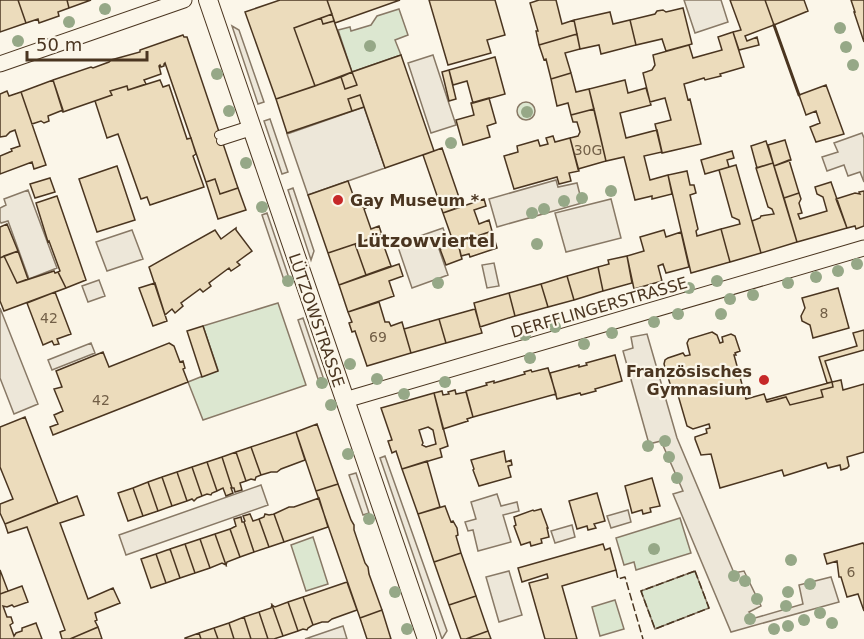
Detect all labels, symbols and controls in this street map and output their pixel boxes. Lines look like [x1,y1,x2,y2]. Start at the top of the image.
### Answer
scale bar [27,24,147,62]
text: 50 m [36,34,82,55]
house number: 30G [574,142,602,158]
place label: Gay Museum * [350,191,480,210]
marker: Gay Museum * [331,193,345,207]
district label: Lützowviertel [357,230,495,251]
street label: LÜTZOWSTRASSE [285,251,348,390]
street label: DERFFLINGERSTRASSE [509,273,690,342]
house number: 8 [820,305,828,321]
house number: 42 [40,310,58,326]
house number: 69 [369,329,387,345]
place label: Französisches Gymnasium [626,362,752,399]
marker: Französisches Gymnasium [757,373,771,387]
house number: 42 [92,392,110,408]
house number: 6 [847,564,856,580]

